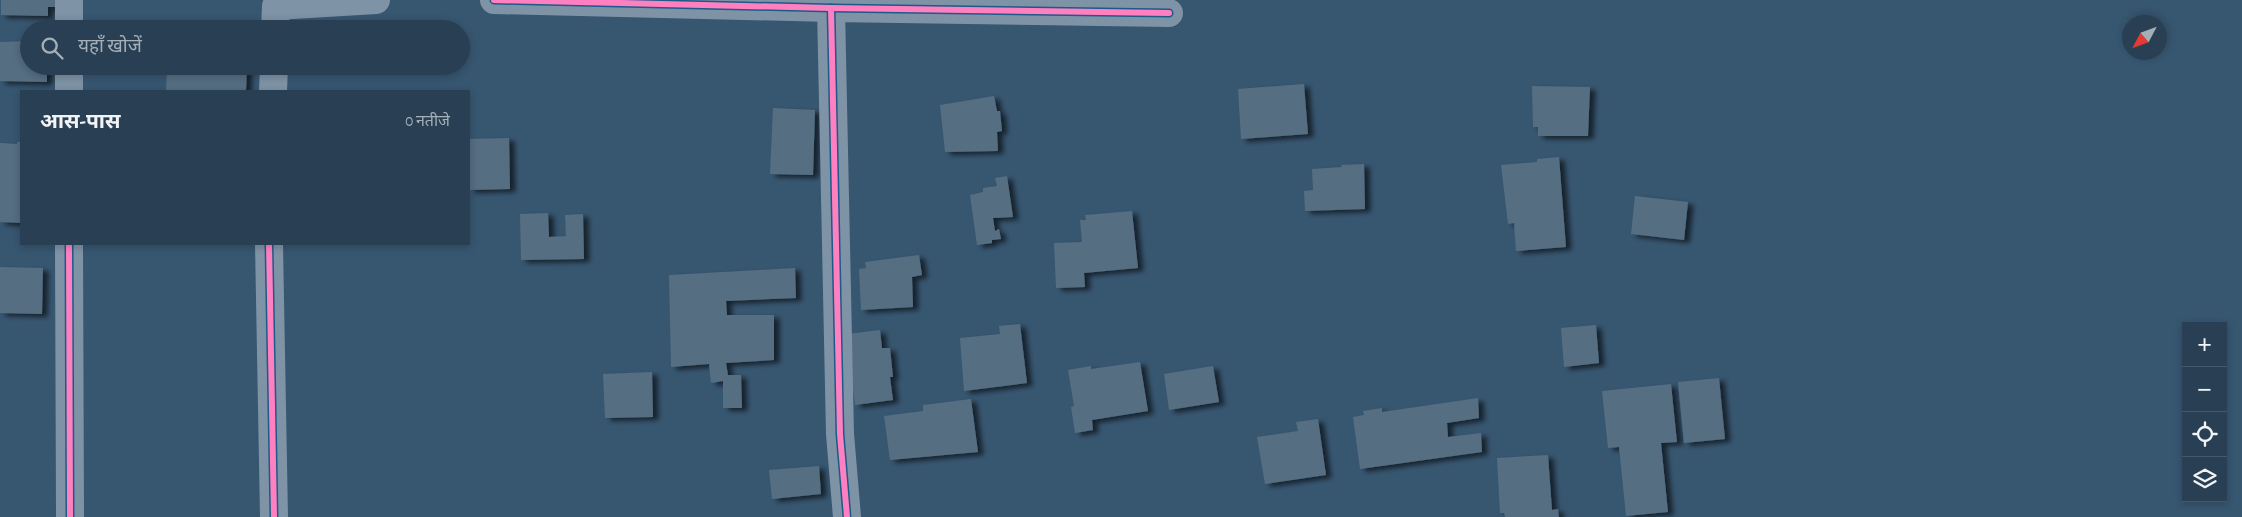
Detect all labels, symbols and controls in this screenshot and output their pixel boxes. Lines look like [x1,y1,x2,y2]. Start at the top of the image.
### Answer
north arrow [2122,15,2167,60]
search box [20,20,470,75]
icon: search [38,34,66,62]
text: यहाँ खोजें [78,37,142,56]
text: आस-पास [40,111,121,132]
text: 0 नतीजे [405,113,450,129]
map controls [2182,322,2227,502]
button: + [2182,322,2227,367]
button: − [2182,367,2227,412]
button: locate [2182,412,2227,457]
button: layers [2182,457,2227,502]

